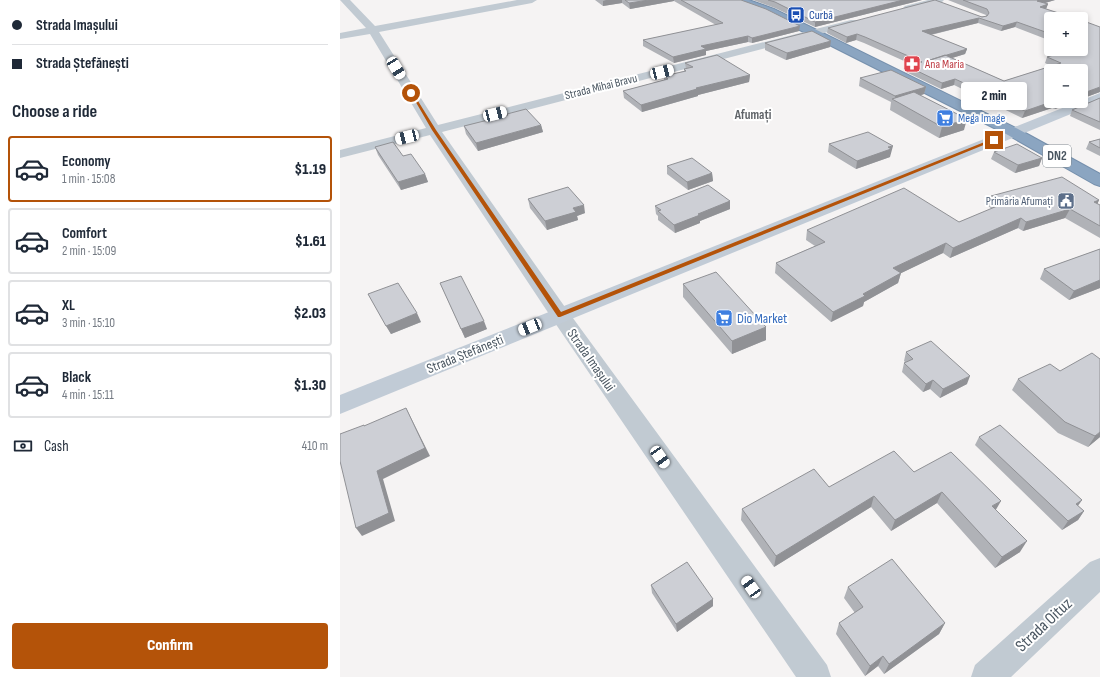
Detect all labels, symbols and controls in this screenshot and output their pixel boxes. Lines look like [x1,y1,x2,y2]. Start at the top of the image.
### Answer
bus stop icon: Curbă [786,5,806,25]
place label: Curbă [809,8,833,23]
map controls [1044,12,1088,108]
button: + [1044,12,1088,56]
text: Strada Imașului [36,16,118,35]
text: Strada Ștefănești [36,54,129,73]
pharmacy icon: Ana Maria [902,54,922,74]
car [385,55,407,81]
place label: Ana Maria [924,57,964,72]
car [649,63,675,81]
button: − [1044,64,1088,108]
street label: Strada Mihai Bravu [563,71,639,103]
callout: 2 min [961,82,1027,110]
route start [402,84,420,102]
text: 2 min [981,88,1007,104]
text: Choose a ride [12,101,97,122]
car [482,105,508,123]
district label: Afumați [734,107,772,123]
supermarket icon: Mega Image [935,108,955,128]
place label: Mega Image [958,111,1006,126]
car [394,128,420,146]
route end [985,131,1003,149]
road number: DN2 [1043,145,1071,167]
icon: car [14,151,50,187]
text: Economy [62,152,111,171]
text: $1.19 [295,160,326,179]
text: 1 min · 15:08 [62,171,115,187]
public building icon: Primăria Afumați [1056,191,1076,211]
place label: Primăria Afumați [986,194,1053,209]
icon: car [14,223,50,259]
text: Comfort [62,224,107,243]
text: $1.61 [295,232,326,251]
text: 2 min · 15:09 [62,243,116,259]
icon: car [14,295,50,331]
text: XL [62,296,75,315]
text: $2.03 [294,304,326,323]
supermarket icon: Dio Market [714,308,734,328]
place label: Dio Market [737,310,787,327]
text: 3 min · 15:10 [62,315,115,331]
car [517,317,543,337]
street label: Strada Imașului [563,326,619,394]
street label: Strada Ștefănești [424,331,506,377]
icon: car [14,367,50,403]
text: Black [62,368,91,387]
text: $1.30 [294,376,326,395]
text: 4 min · 15:11 [62,387,114,403]
icon: cash [12,435,34,457]
text: Cash [44,437,69,456]
text: 410 m [302,438,328,454]
car [648,444,672,470]
car [739,574,763,600]
street label: Strada Oituz [1012,594,1076,656]
button: Confirm [12,623,328,669]

